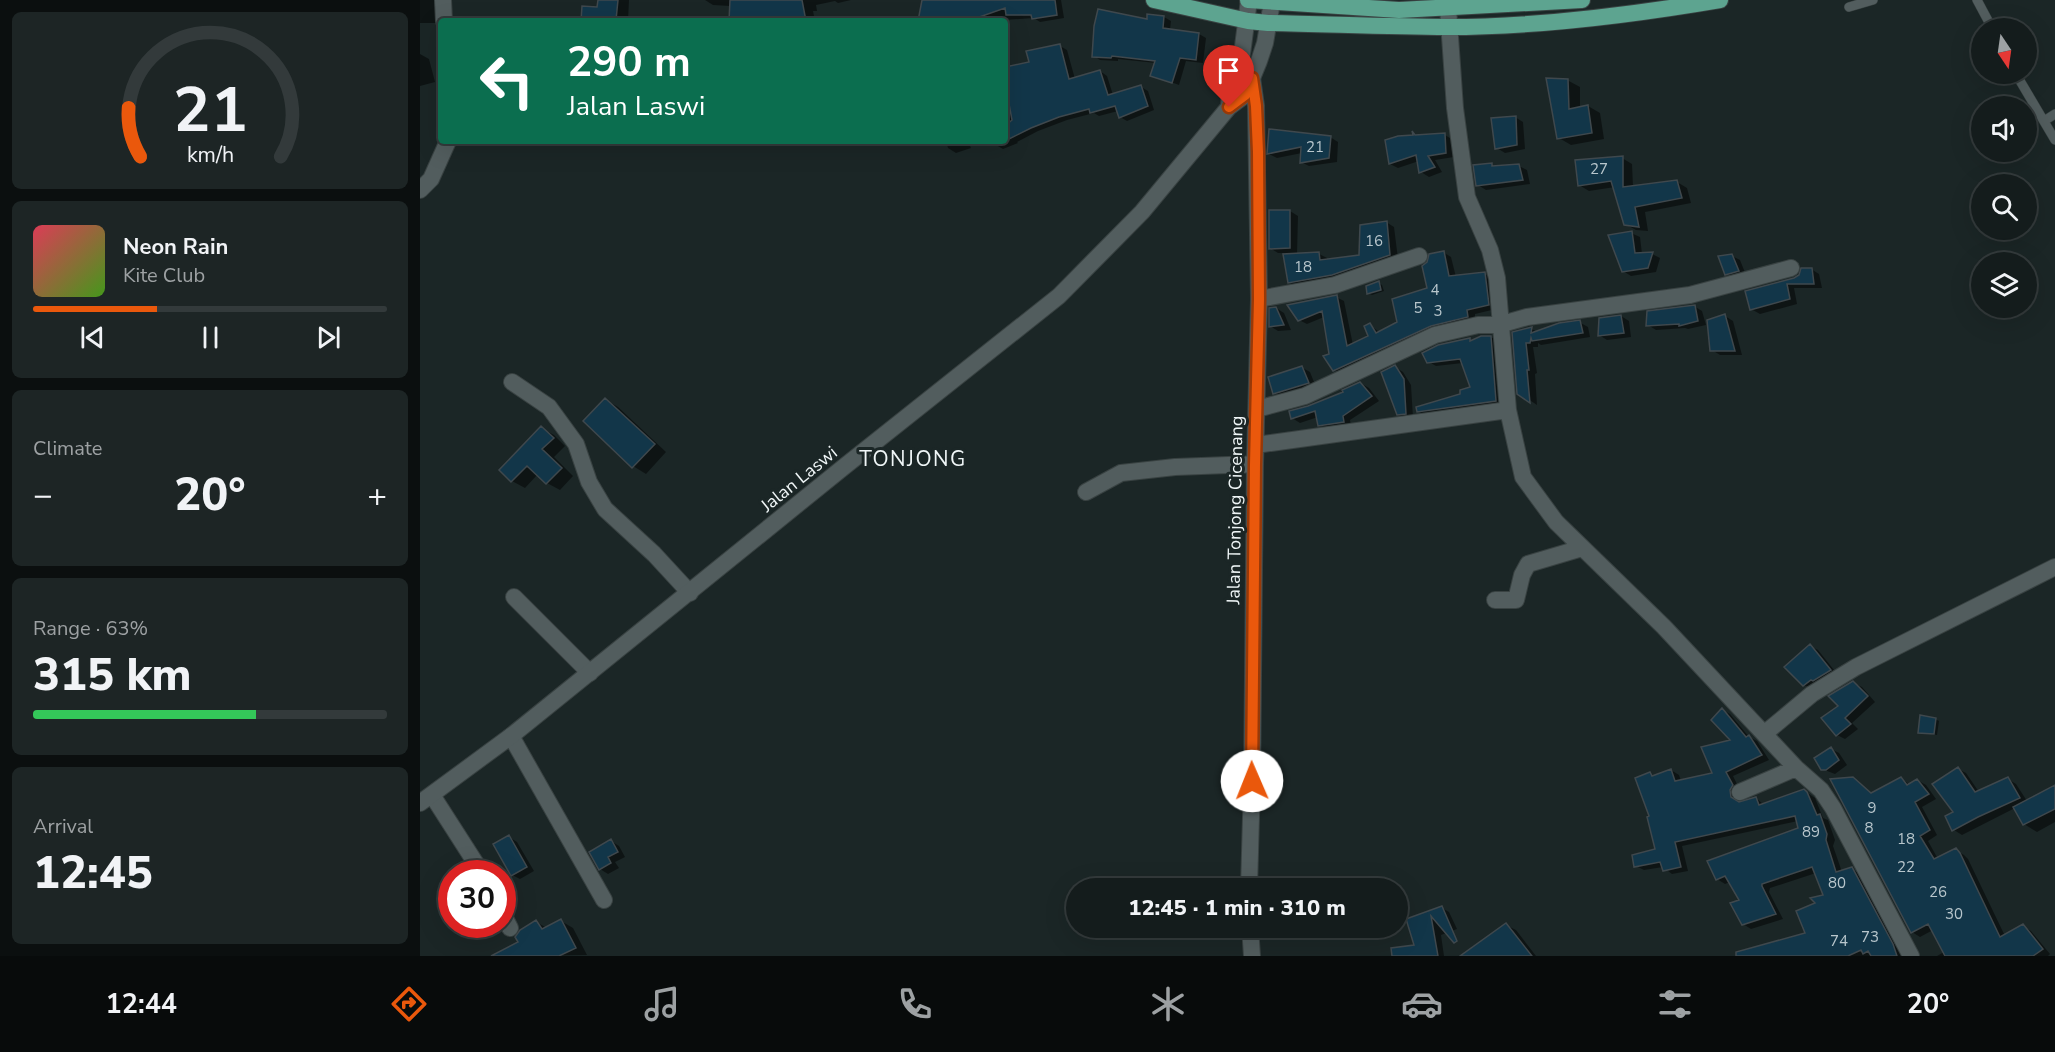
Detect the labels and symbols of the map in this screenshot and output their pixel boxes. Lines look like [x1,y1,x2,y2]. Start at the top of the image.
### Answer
north arrow [1971,18,2037,84]
pin [1203,45,1254,107]
house number: 21 [1306,137,1324,157]
house number: 27 [1590,159,1608,179]
house number: 16 [1365,231,1383,251]
house number: 18 [1294,257,1312,277]
house number: 4 [1430,280,1440,300]
house number: 5 [1413,298,1423,318]
house number: 3 [1433,301,1443,321]
street label: Jalan Tonjong Cicenang [1221,415,1249,606]
street label: Jalan Laswi [755,441,842,518]
district label: TONJONG [859,445,967,473]
position arrow [1220,749,1284,813]
house number: 9 [1867,798,1877,818]
house number: 8 [1864,818,1874,838]
house number: 89 [1802,822,1820,842]
house number: 18 [1897,829,1915,849]
house number: 22 [1897,857,1915,877]
speed limit sign: 30 [438,860,516,938]
house number: 80 [1828,873,1846,893]
house number: 26 [1929,882,1947,902]
house number: 30 [1945,904,1963,924]
house number: 73 [1861,927,1879,947]
house number: 74 [1830,931,1848,951]

